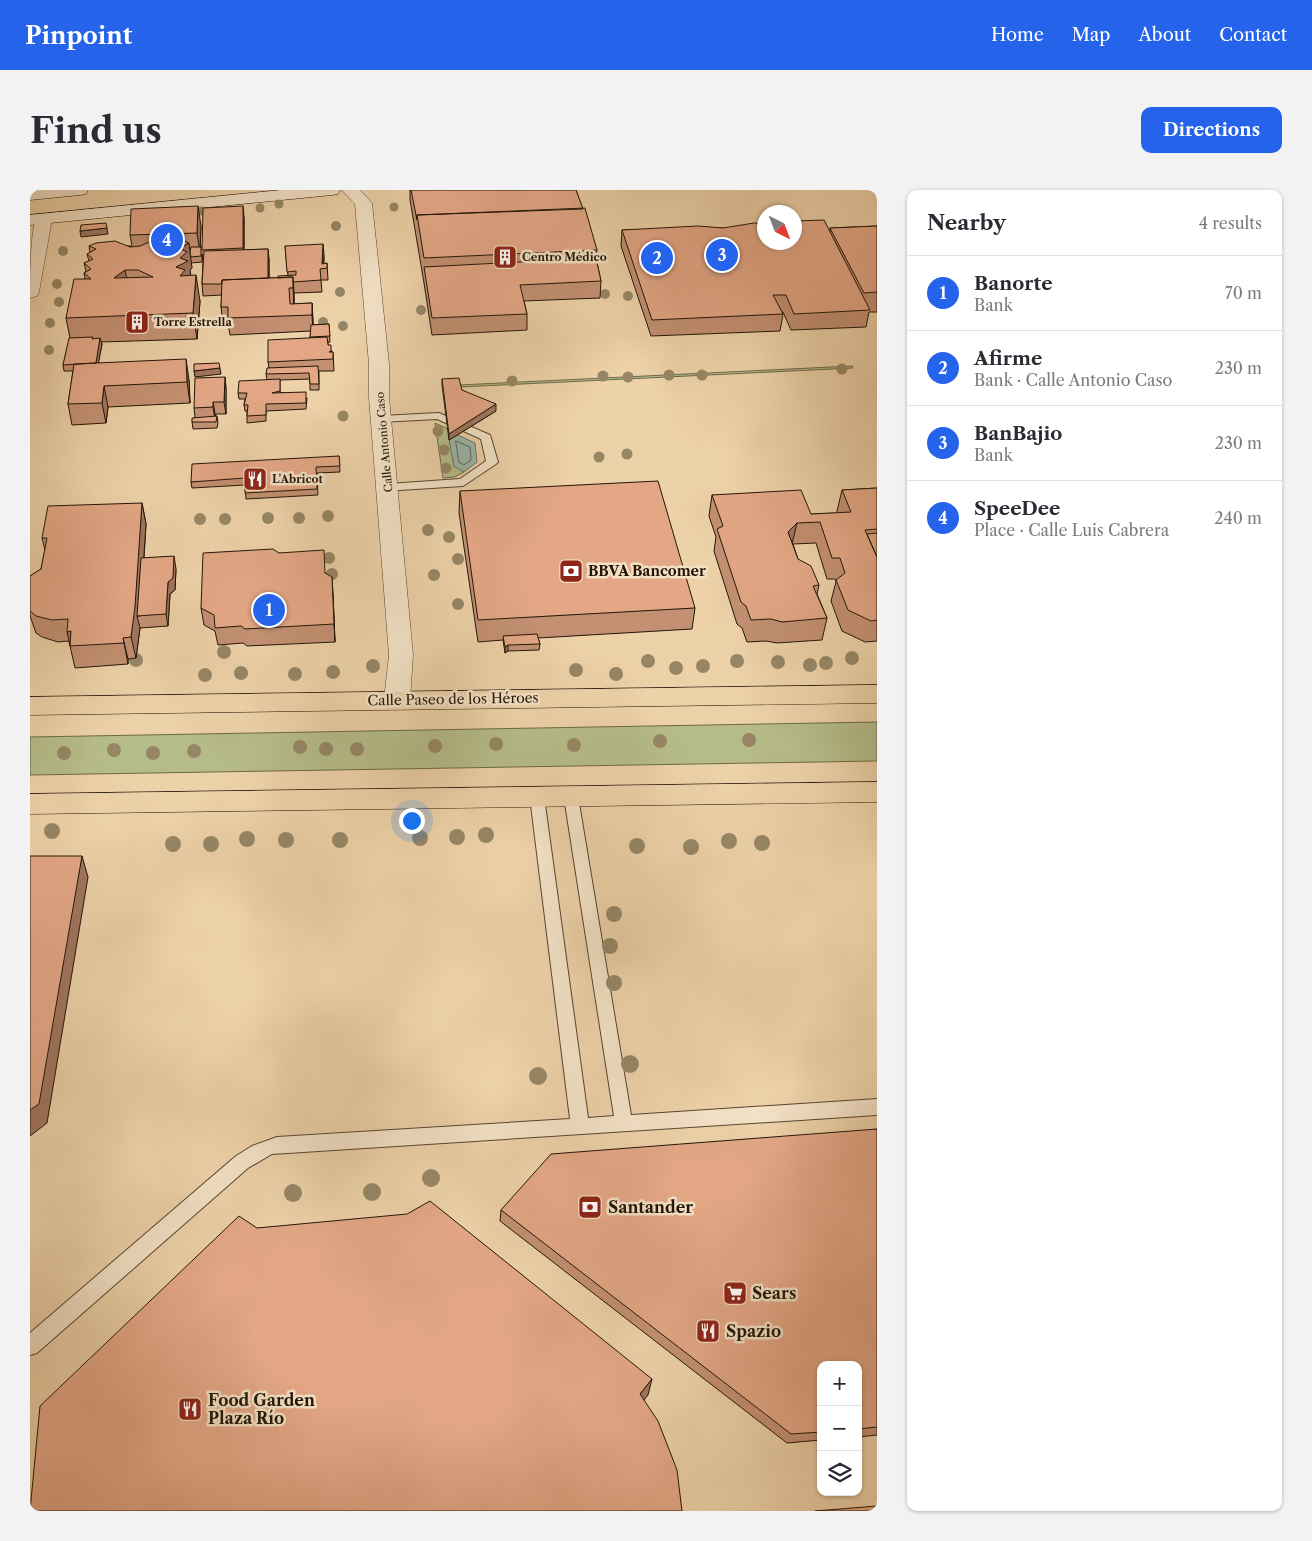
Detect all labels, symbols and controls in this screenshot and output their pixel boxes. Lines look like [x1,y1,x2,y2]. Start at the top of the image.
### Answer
text: Pinpoint [25,21,132,50]
text: Home [991,24,1044,46]
text: Map [1072,24,1110,46]
text: About [1138,24,1191,46]
text: Contact [1219,24,1287,46]
button: Directions [1141,107,1282,153]
text: Find us [30,109,162,152]
north arrow [757,205,802,250]
text: Nearby [927,210,1006,235]
text: 4 results [1199,213,1262,233]
pin: 4 [151,221,183,259]
pin: 3 [706,236,738,274]
pin: 2 [641,239,673,277]
building icon: Centro Médico [492,244,518,270]
place label: Centro Médico [522,250,607,264]
text: Banorte [974,272,1053,295]
text: 1 [939,283,947,303]
text: 70 m [1225,283,1262,303]
text: Bank [974,295,1013,315]
building icon: Torre Estrella [124,309,150,335]
place label: Torre Estrella [154,315,232,329]
text: Afirme [974,347,1042,370]
text: 2 [938,358,948,378]
text: 230 m [1215,358,1262,378]
text: Bank · Calle Antonio Caso [974,370,1172,390]
street label: Calle Antonio Caso [373,391,395,493]
text: BanBajio [974,422,1062,445]
text: 3 [938,433,948,453]
text: 230 m [1215,433,1262,453]
text: Bank [974,445,1013,465]
restaurant icon: L'Abricot [242,466,268,492]
place label: L'Abricot [272,472,324,486]
text: SpeeDee [974,497,1060,520]
text: 4 [938,508,948,528]
text: 240 m [1214,508,1262,528]
text: Place · Calle Luis Cabrera [974,520,1169,540]
bank icon: BBVA Bancomer [558,558,584,584]
place label: BBVA Bancomer [588,562,706,580]
pin: 1 [253,591,285,629]
street label: Calle Paseo de los Héroes [367,689,539,709]
your location [399,808,425,834]
bank icon: Santander [577,1194,603,1220]
place label: Santander [608,1197,693,1217]
supermarket icon: Sears [722,1280,748,1306]
place label: Sears [752,1283,796,1303]
restaurant icon: Spazio [695,1318,721,1344]
place label: Spazio [726,1321,781,1341]
map controls [817,1361,862,1496]
button: + [817,1361,862,1406]
place label: Food Garden Plaza Río [208,1390,315,1428]
restaurant icon: Food Garden Plaza Río [177,1396,203,1422]
button: − [817,1406,862,1451]
button: layers [817,1451,862,1496]

